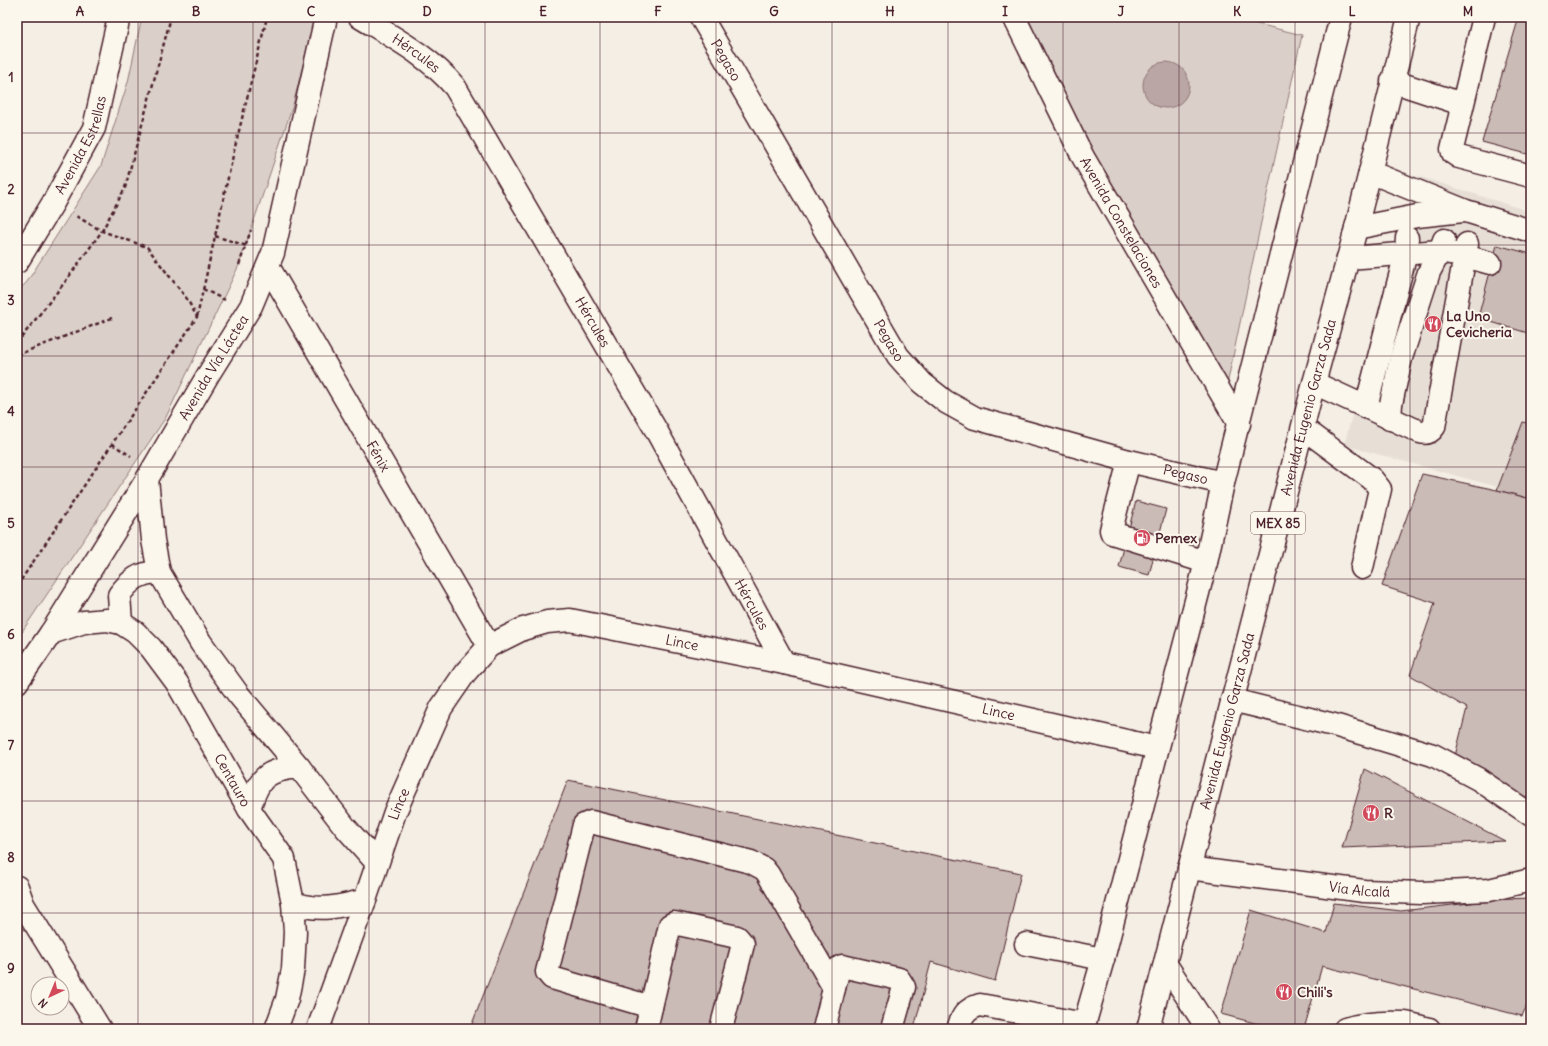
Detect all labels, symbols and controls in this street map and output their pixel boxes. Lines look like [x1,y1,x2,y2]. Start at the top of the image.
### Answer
text: A [76,3,85,20]
text: B [192,3,201,20]
text: C [307,3,316,20]
text: D [422,3,432,20]
text: E [539,3,547,20]
text: F [654,3,662,20]
text: G [769,3,779,20]
text: H [885,3,895,20]
text: I [1002,3,1008,20]
text: J [1118,3,1125,20]
text: K [1233,3,1242,20]
text: L [1348,3,1356,20]
text: M [1463,3,1473,20]
street label: Hércules [389,30,444,77]
street label: Pegaso [707,36,745,85]
text: 1 [8,69,14,86]
street label: Avenida Estrellas [51,94,110,197]
street label: Avenida Constelaciones [1076,154,1167,291]
text: 2 [7,181,15,198]
text: 3 [7,292,15,309]
street label: Hércules [571,294,615,351]
place label: La Uno Cevicheria [1446,307,1512,341]
street label: Avenida Vía Láctea [175,311,252,423]
restaurant icon: La Uno Cevicheria [1423,314,1443,334]
street label: Pegaso [870,316,908,366]
street label: Avenida Eugenio Garza Sada [1276,317,1340,497]
text: 4 [7,403,15,420]
street label: Fénix [363,437,395,475]
street label: Pegaso [1161,460,1210,488]
road number: MEX 85 [1251,512,1305,534]
text: 5 [7,515,15,532]
fuel station icon: Pemex [1132,528,1152,548]
place label: Pemex [1155,529,1197,547]
street label: Hércules [731,576,773,633]
text: 6 [7,626,15,643]
street label: Lince [664,630,700,655]
street label: Avenida Eugenio Garza Sada [1196,631,1258,811]
street label: Lince [980,699,1017,724]
text: 7 [8,737,15,754]
street label: Centauro [210,750,255,810]
street label: Lince [384,785,413,822]
restaurant icon: R [1361,803,1381,823]
place label: R [1384,804,1393,822]
text: 8 [7,849,15,866]
street label: Vía Alcalá [1328,877,1391,901]
text: 9 [7,960,15,977]
north arrow [30,976,70,1016]
restaurant icon: Chili's [1274,982,1294,1002]
place label: Chili's [1297,983,1333,1001]
text: N [35,996,51,1011]

